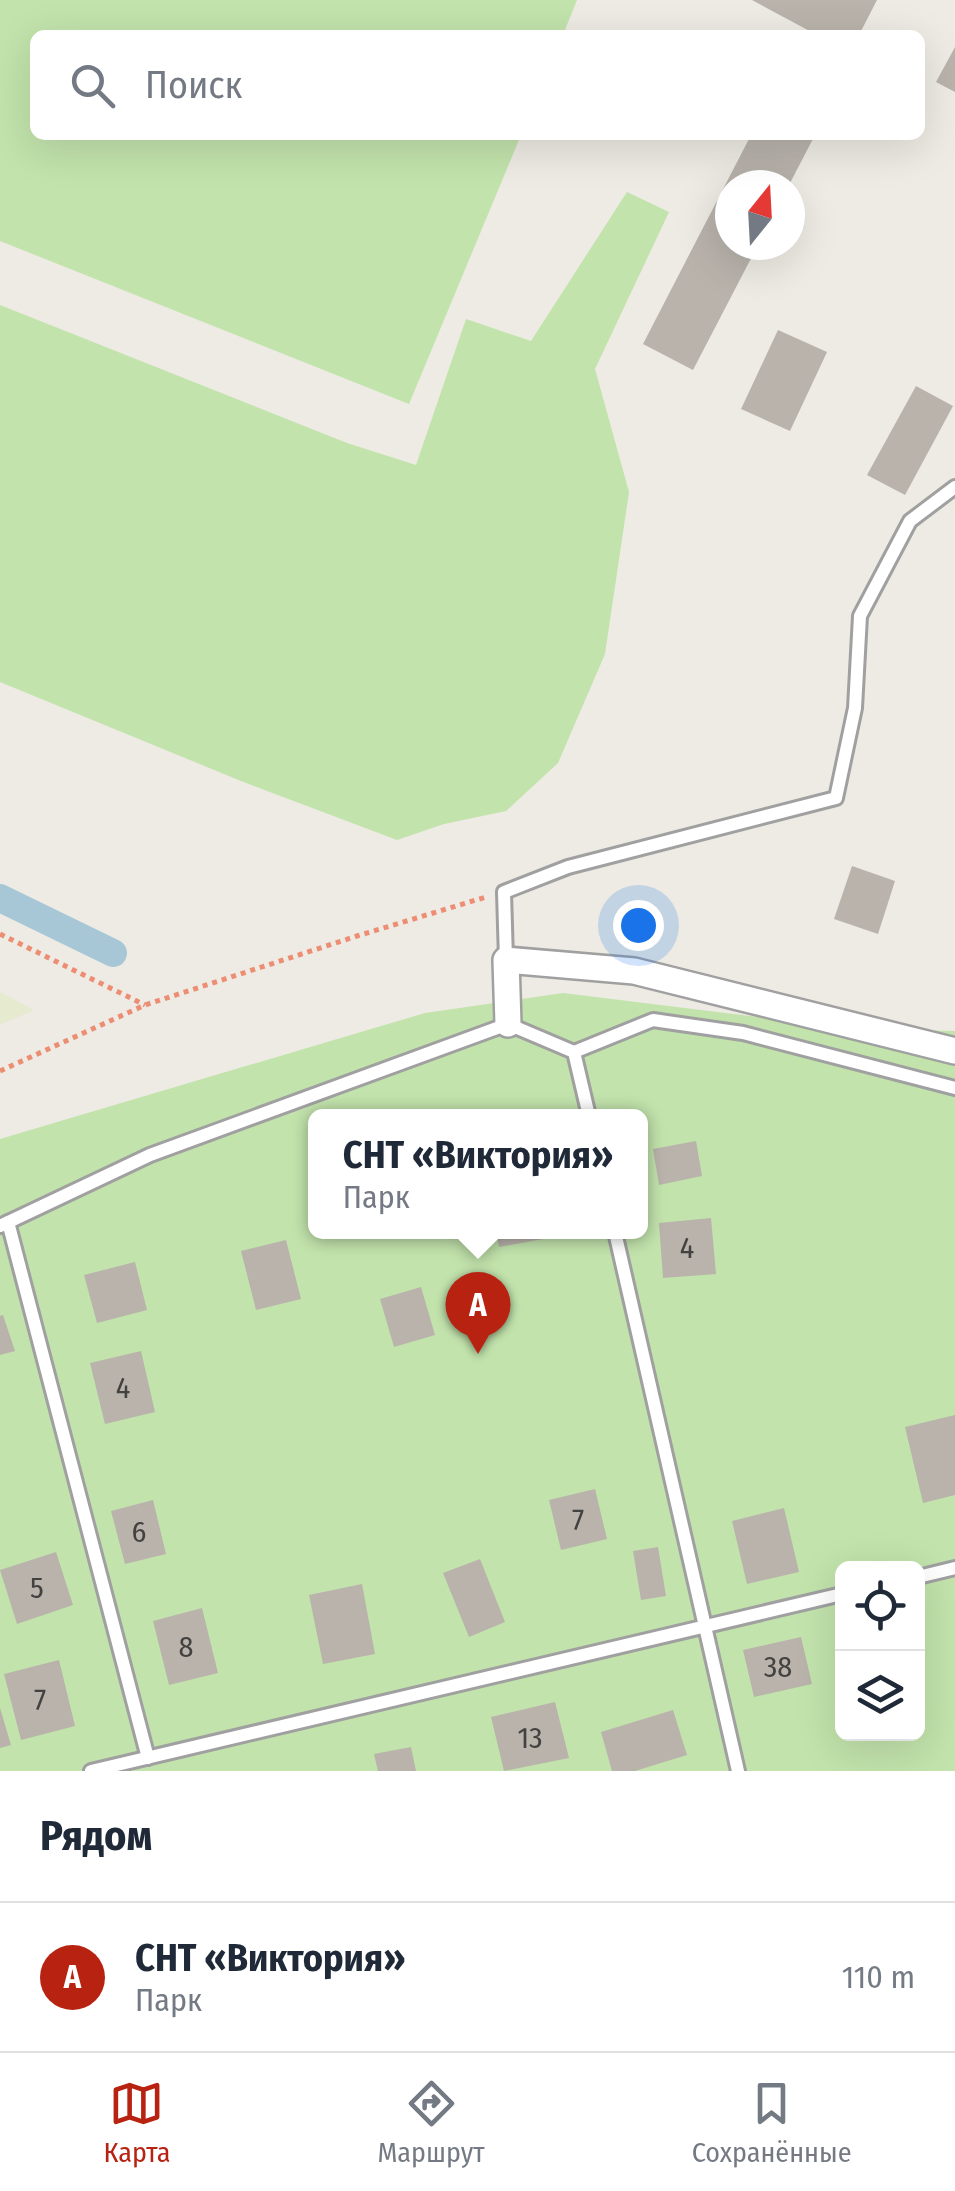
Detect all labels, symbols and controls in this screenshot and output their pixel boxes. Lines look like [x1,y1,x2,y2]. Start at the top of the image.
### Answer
search box [30,30,925,140]
icon: search [65,58,120,113]
text: Поиск [145,62,242,108]
north arrow [715,170,805,260]
your location [613,900,664,951]
popup [308,1109,648,1239]
text: СНТ «Виктория» [343,1132,613,1178]
text: Парк [343,1178,410,1216]
house number: 4 [680,1230,694,1266]
pin: A [446,1272,510,1354]
house number: 4 [116,1370,130,1406]
house number: 7 [572,1502,584,1538]
house number: 6 [132,1514,146,1550]
map controls [835,1561,925,1741]
button: locate [835,1561,925,1651]
house number: 5 [30,1570,44,1606]
house number: 8 [179,1629,194,1665]
house number: 38 [764,1649,792,1685]
button: layers [835,1651,925,1741]
house number: 7 [34,1682,46,1718]
house number: 13 [517,1720,543,1756]
text: Рядом [40,1811,152,1861]
text: СНТ «Виктория» [135,1935,405,1981]
text: A [64,1958,81,1996]
text: 110 m [842,1958,915,1996]
text: Парк [135,1981,202,2019]
tab: Карта [104,2076,170,2169]
tab: Маршрут [377,2076,485,2169]
tab: Сохранённые [692,2076,851,2169]

